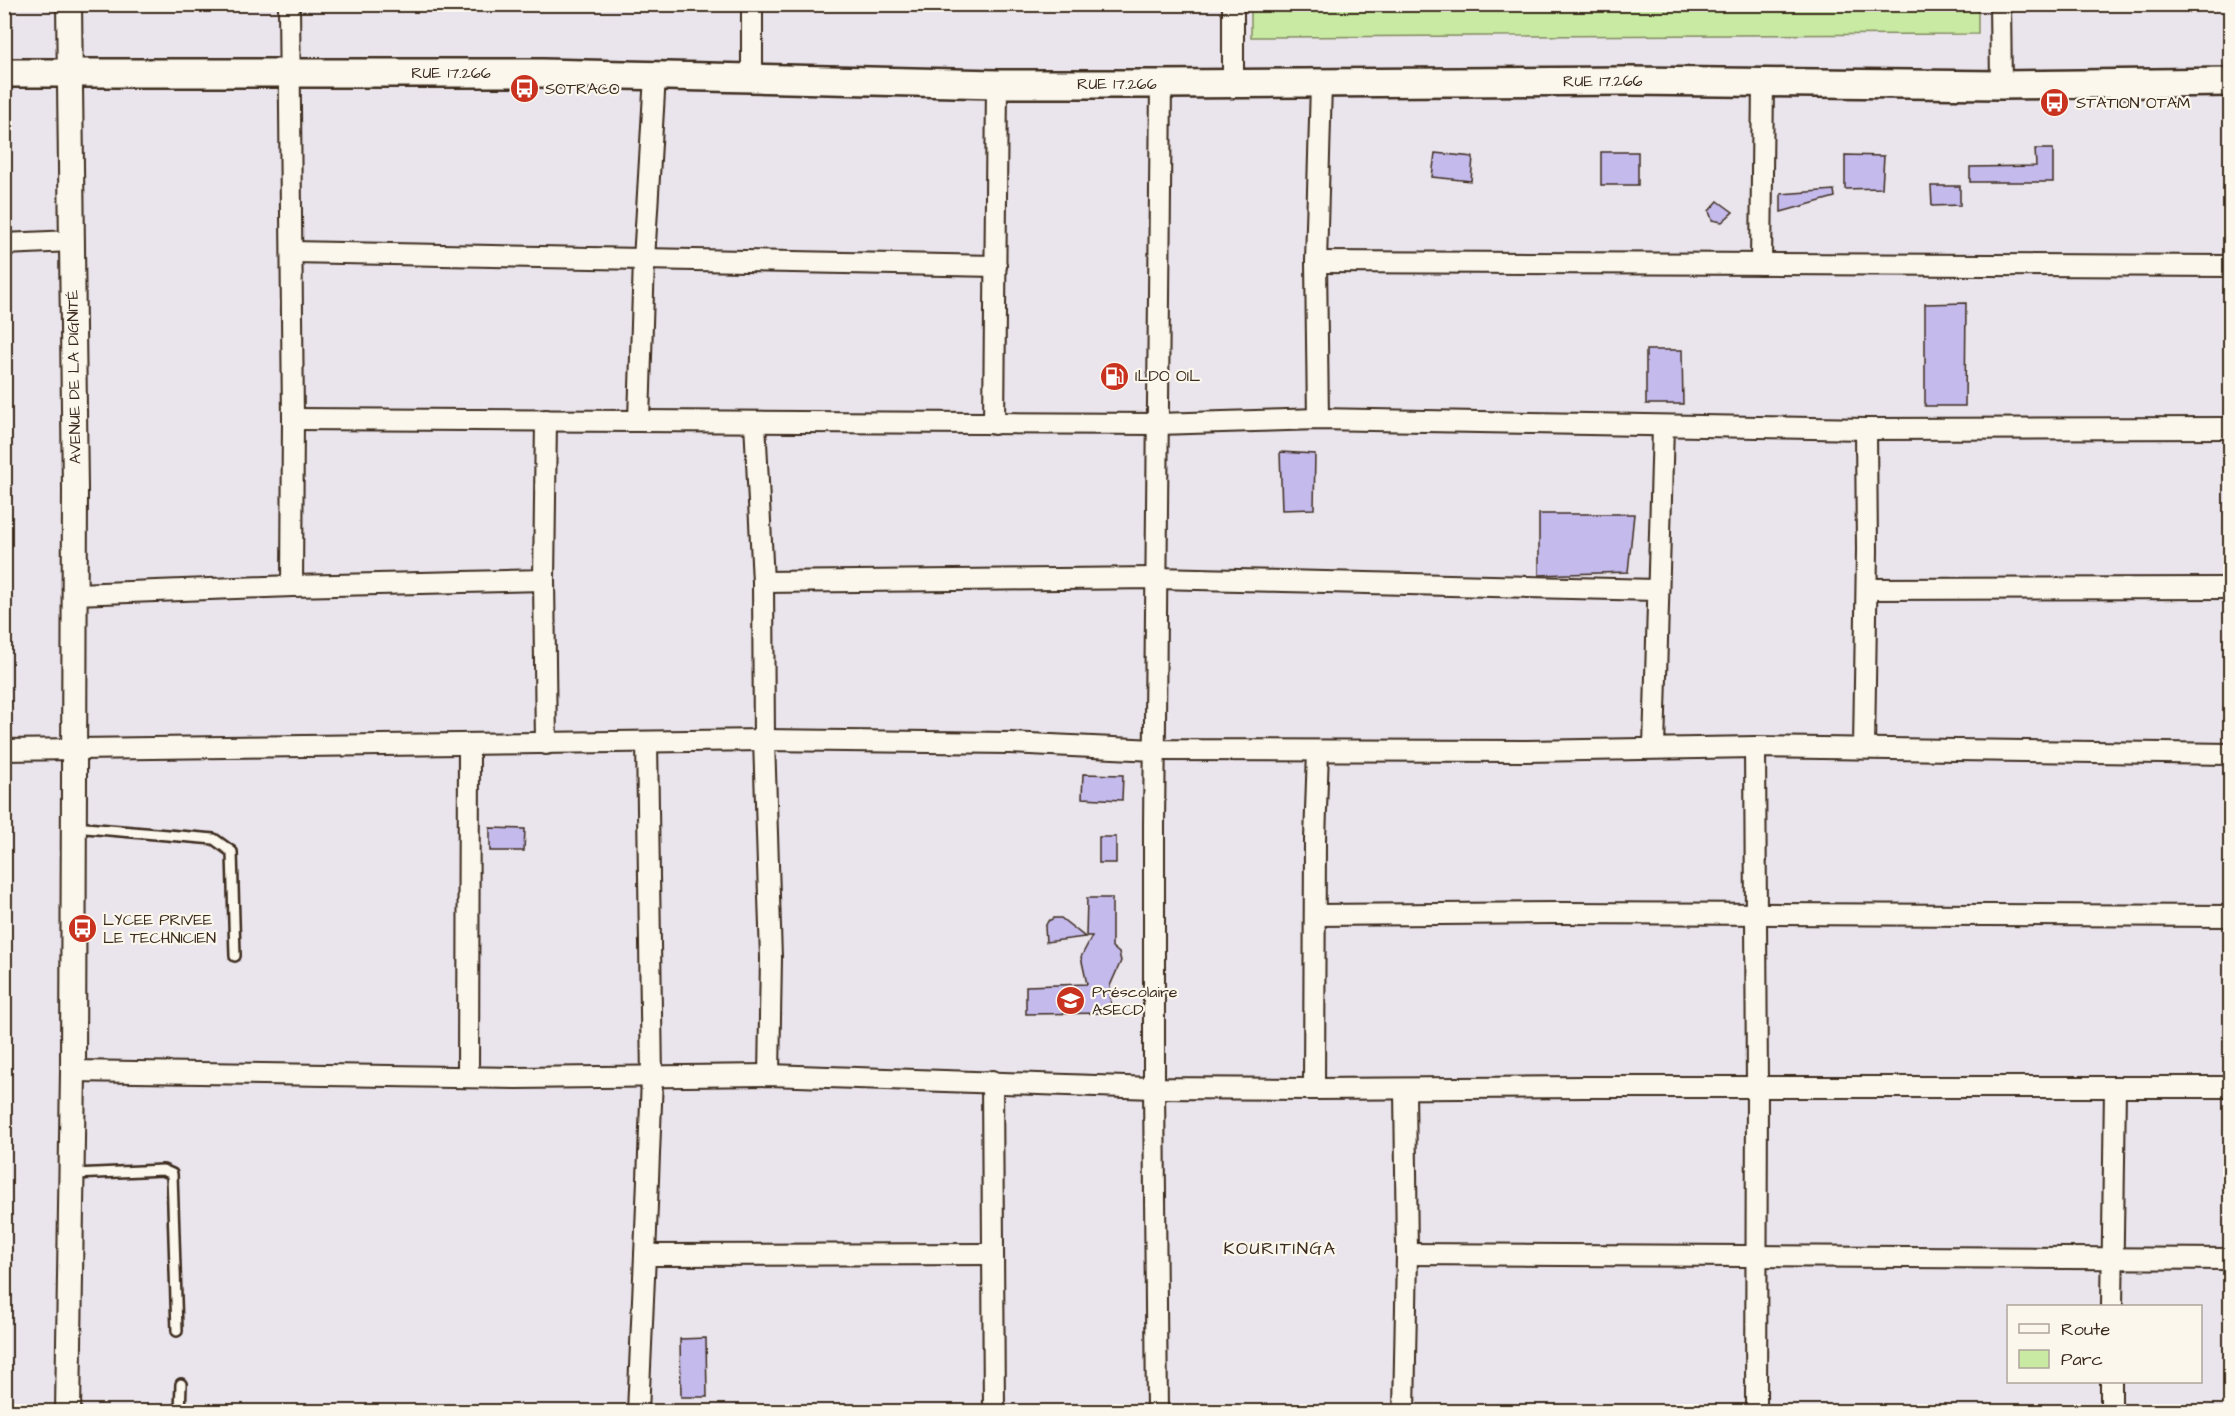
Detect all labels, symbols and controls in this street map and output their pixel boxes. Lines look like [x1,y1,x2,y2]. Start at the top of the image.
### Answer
street label: RUE 17.266 [411,62,491,84]
street label: RUE 17.266 [1563,70,1643,92]
bus stop icon: SOTRACO [508,73,540,105]
street label: RUE 17.266 [1077,73,1157,95]
place label: SOTRACO [545,78,620,100]
bus stop icon: STATION OTAM [2039,87,2071,119]
place label: STATION OTAM [2076,92,2190,114]
street label: AVENUE DE LA DIGNITÉ [61,289,87,464]
fuel station icon: ILDO OIL [1098,360,1130,392]
place label: ILDO OIL [1135,365,1200,387]
place label: LYCEE PRIVEE LE TECHNICIEN [103,909,216,949]
bus stop icon: LYCEE PRIVEE LE TECHNICIEN [66,913,98,945]
place label: Préscolaire ASECD [1092,981,1178,1021]
school or university icon: Préscolaire ASECD [1055,985,1087,1017]
district label: KOURITINGA [1224,1236,1336,1261]
legend [2007,1305,2202,1383]
text: Route [2061,1317,2110,1342]
text: Parc [2061,1347,2103,1372]

